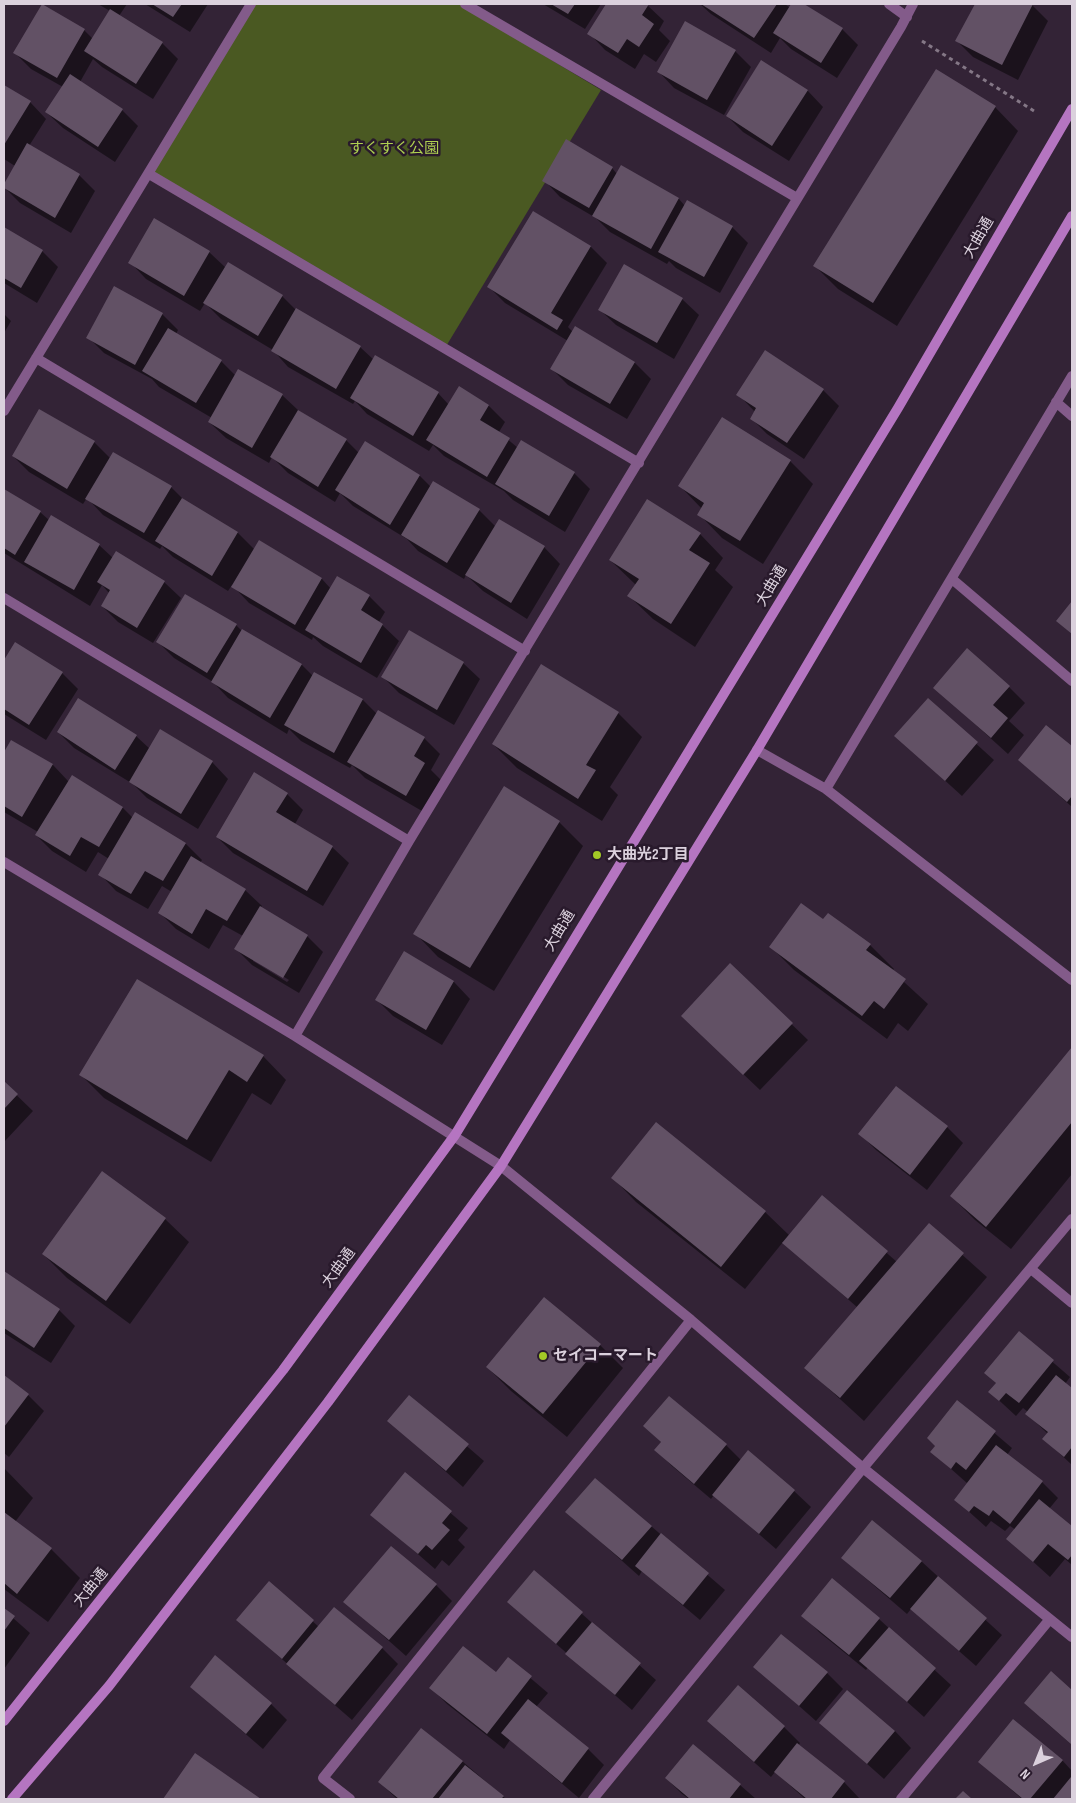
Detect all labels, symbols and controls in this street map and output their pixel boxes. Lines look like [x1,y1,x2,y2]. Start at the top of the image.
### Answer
park label: すくすく公園 [349,140,439,158]
street label: 大曲通 [960,214,998,262]
street label: 大曲通 [753,562,791,610]
place label: 大曲光2丁目 [607,846,689,864]
marker: 大曲光2丁目 [591,849,603,861]
street label: 大曲通 [541,907,579,955]
street label: 大曲通 [318,1245,360,1291]
place label: セイコーマート [553,1347,658,1365]
marker: セイコーマート [537,1350,549,1362]
street label: 大曲通 [70,1565,112,1611]
north arrow [1011,1738,1061,1788]
text: N [1017,1765,1034,1783]

